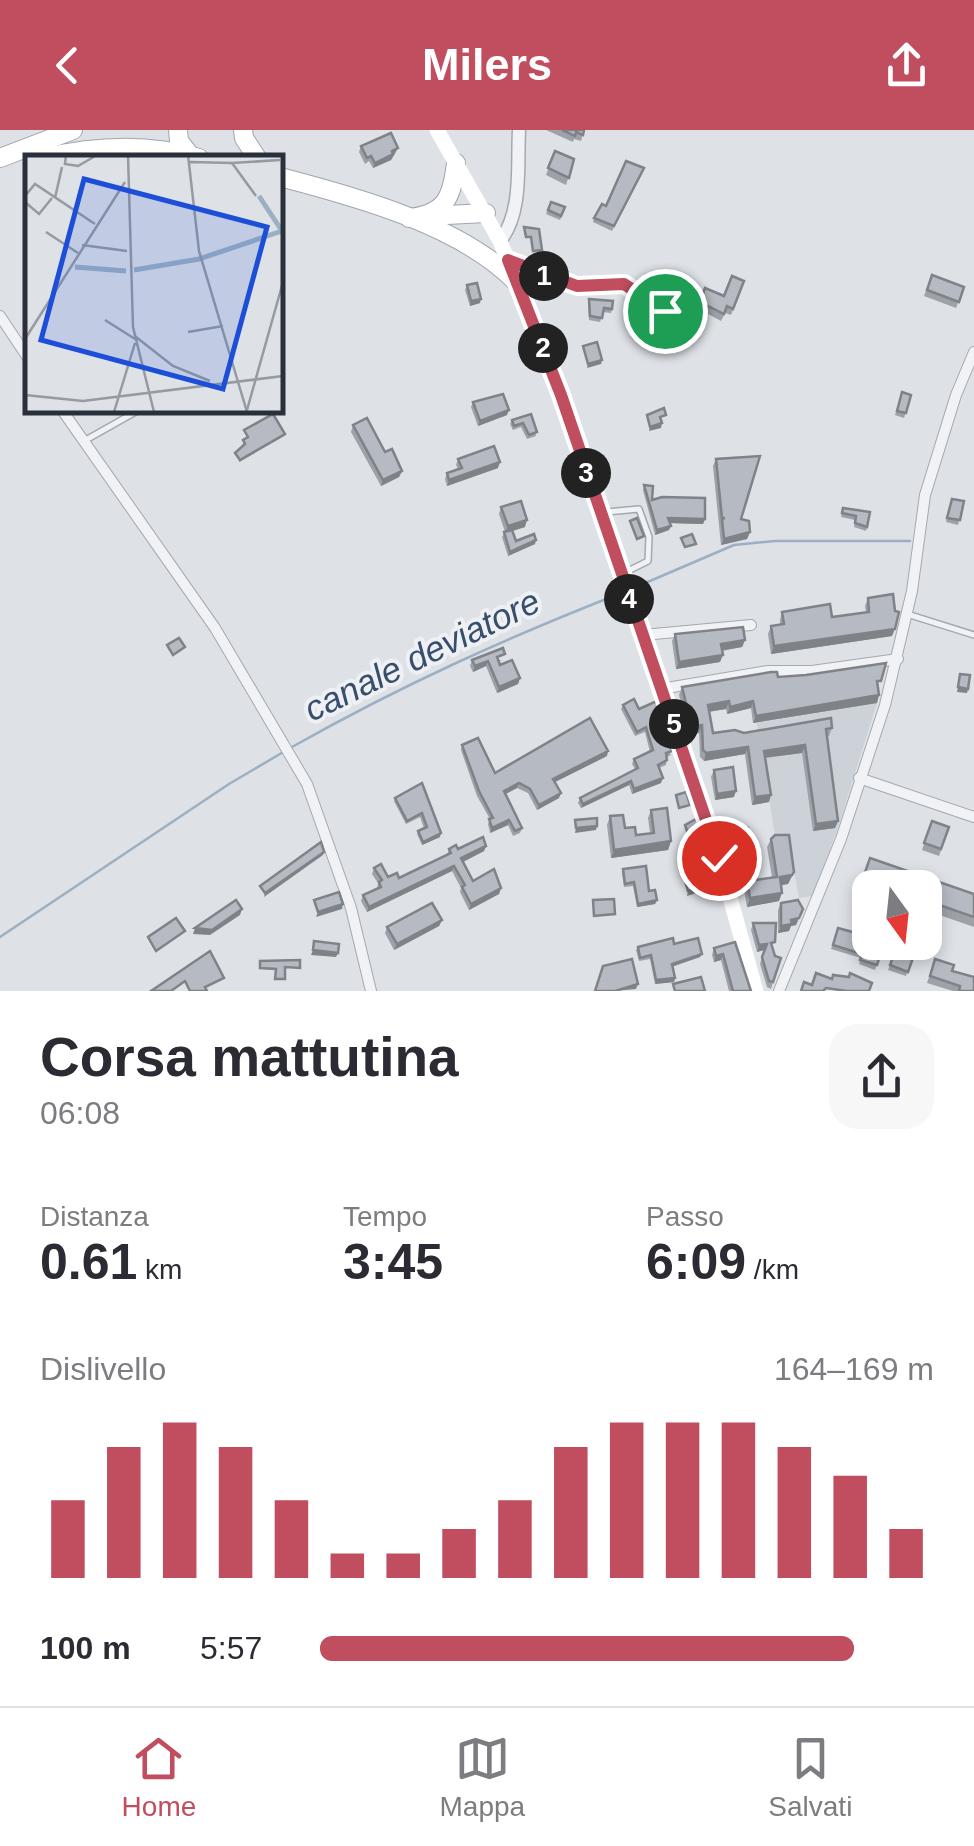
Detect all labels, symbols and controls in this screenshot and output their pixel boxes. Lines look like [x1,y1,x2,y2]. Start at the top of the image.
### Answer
icon: back [40,38,95,93]
icon: share [879,38,934,93]
text: Milers [422,39,552,90]
inset map [25,155,282,412]
pin: 1 [519,251,569,301]
text: 1 [536,260,552,291]
pin [623,269,708,354]
icon: arrive [638,284,693,339]
pin: 2 [518,323,568,373]
text: 2 [535,332,551,363]
pin: 3 [561,448,611,498]
text: 3 [578,457,594,488]
pin: 4 [604,574,654,624]
water label: canale deviatore [298,581,546,728]
text: 4 [621,583,637,614]
pin: 5 [649,699,699,749]
text: 5 [666,708,682,739]
pin [677,816,762,901]
icon: check [692,831,747,886]
north arrow [852,870,942,960]
map controls [852,870,942,960]
button: share [829,1024,934,1129]
text: Corsa mattutina [40,1026,459,1088]
text: 06:08 [40,1095,120,1131]
text: Distanza [40,1201,149,1232]
text: Tempo [343,1201,427,1232]
text: Passo [646,1201,724,1232]
text: 0.61 [40,1234,137,1290]
text: 3:45 [343,1234,443,1290]
text: 6:09 [646,1234,746,1290]
text: km [137,1254,182,1285]
text: /km [746,1254,799,1285]
text: Dislivello [40,1351,166,1387]
text: 164–169 m [774,1351,934,1387]
text: 100 m [40,1630,131,1666]
text: 5:57 [200,1630,262,1666]
tab: Home [122,1731,196,1823]
tab: Mappa [440,1731,525,1823]
tab: Salvati [768,1731,852,1823]

